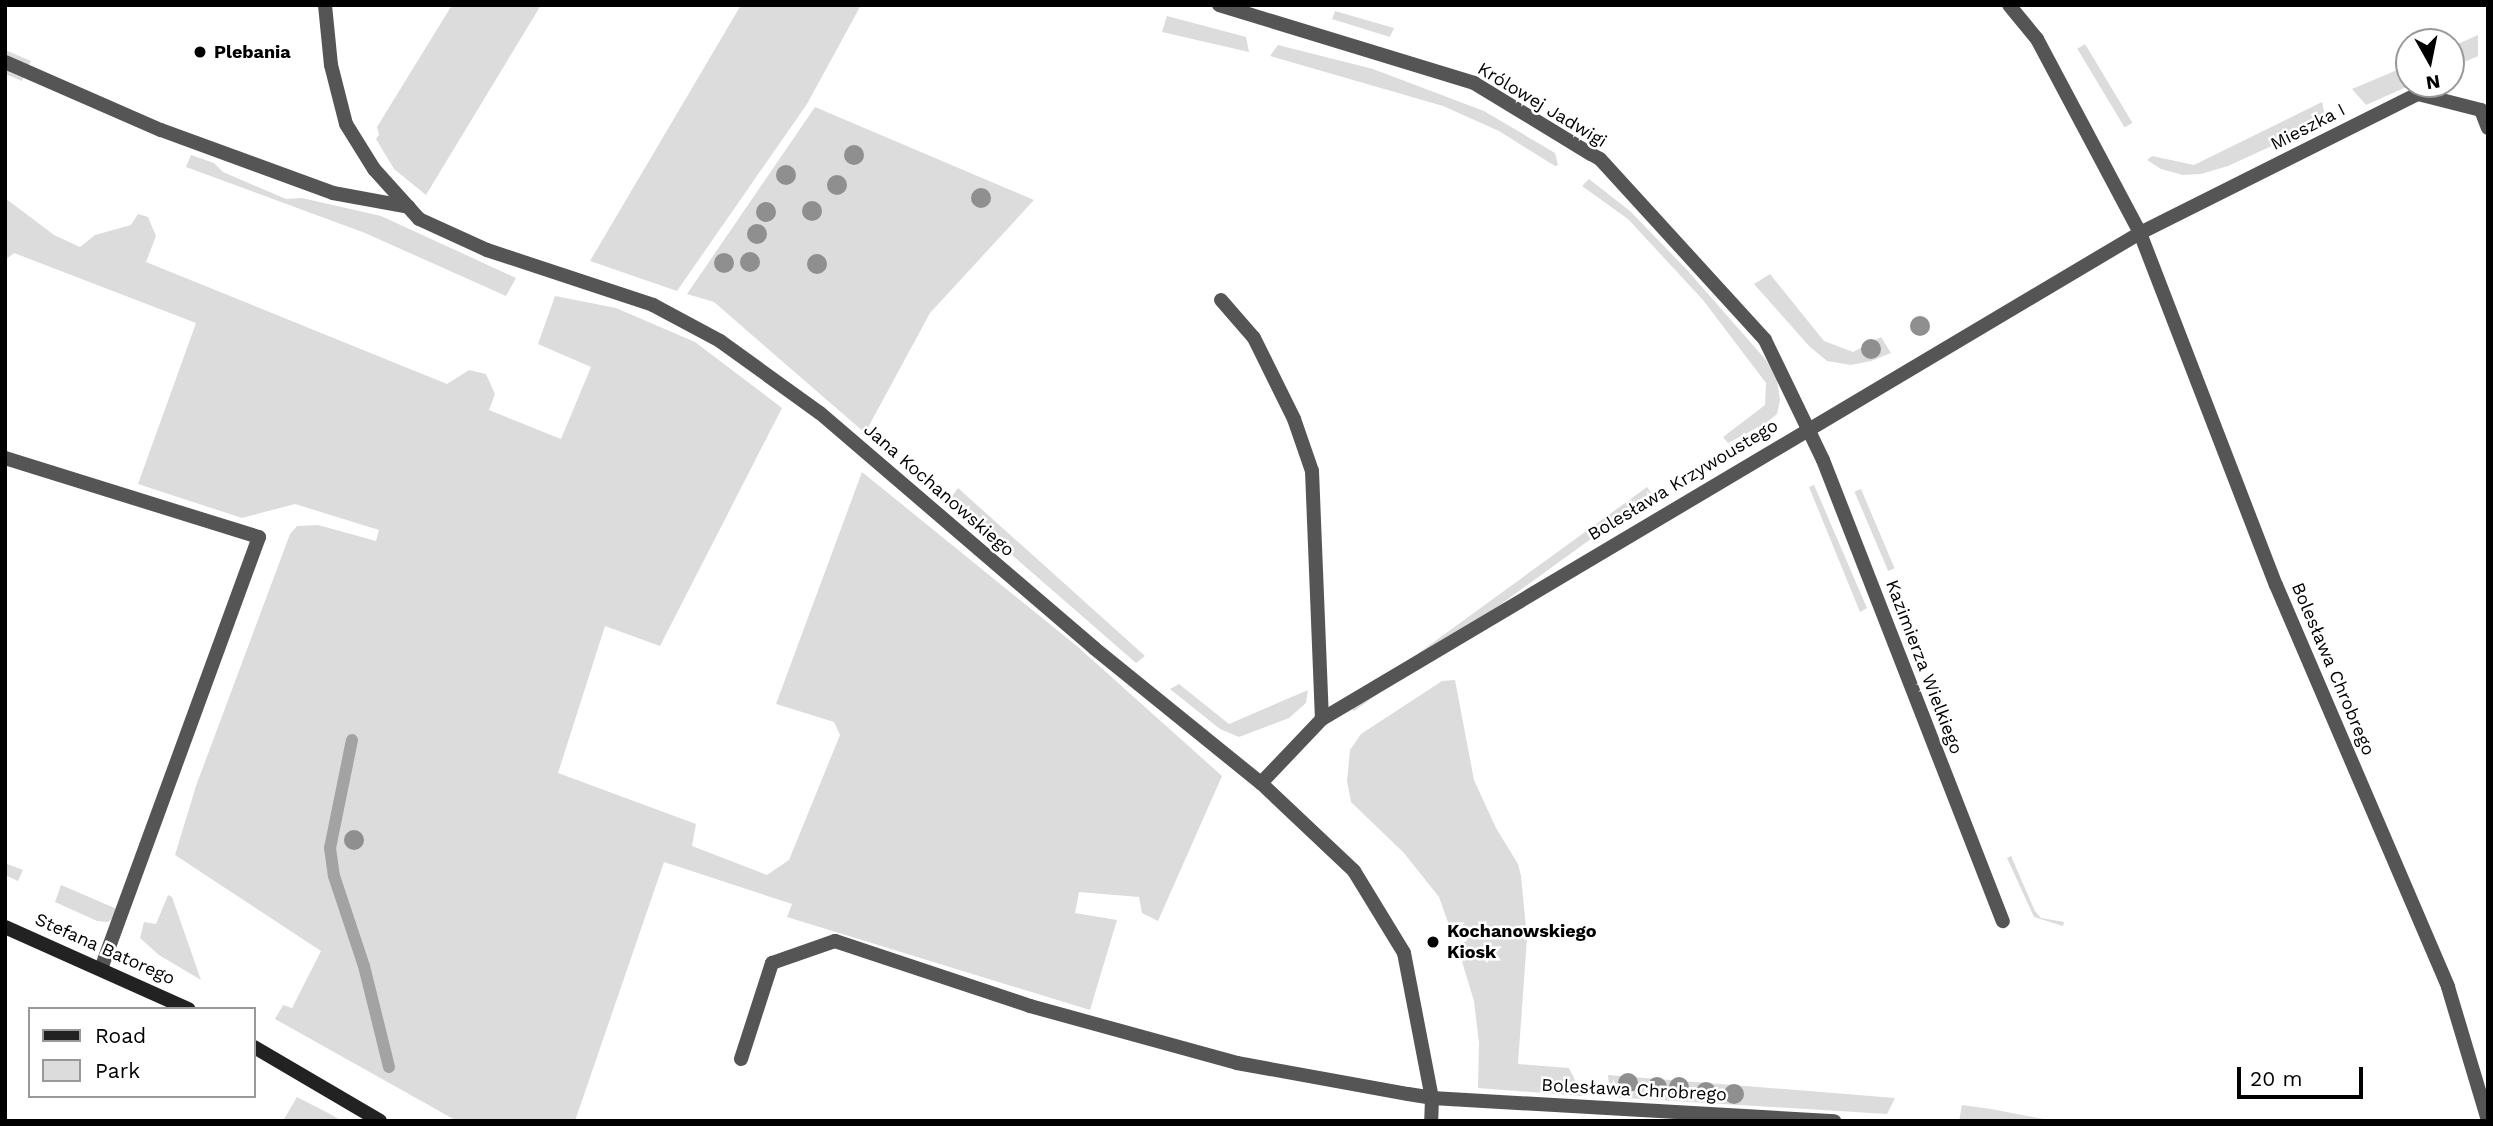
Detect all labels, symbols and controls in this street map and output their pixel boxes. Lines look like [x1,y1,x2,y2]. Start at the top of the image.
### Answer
north arrow [2395,28,2465,98]
place label: Plebania [214,41,291,63]
marker: Plebania [192,44,208,60]
street label: Królowej Jadwigi [1473,58,1611,152]
text: N [2424,70,2442,95]
street label: Mieszka I [2267,99,2349,155]
street label: Bolesława Krzywoustego [1584,415,1782,545]
street label: Jana Kochanowskiego [859,419,1019,561]
street label: Kazimierza Wielkiego [1881,577,1967,757]
street label: Bolesława Chrobrego [2287,579,2379,759]
street label: Stefana Batorego [31,908,179,990]
place label: Kochanowskiego Kiosk [1447,921,1596,964]
marker: Kochanowskiego Kiosk [1425,934,1441,950]
legend [28,1007,256,1098]
text: Road [95,1023,146,1048]
scale bar [2241,1052,2367,1096]
text: Park [95,1058,140,1083]
text: 20 m [2250,1066,2302,1091]
street label: Bolesława Chrobrego [1540,1074,1728,1106]

